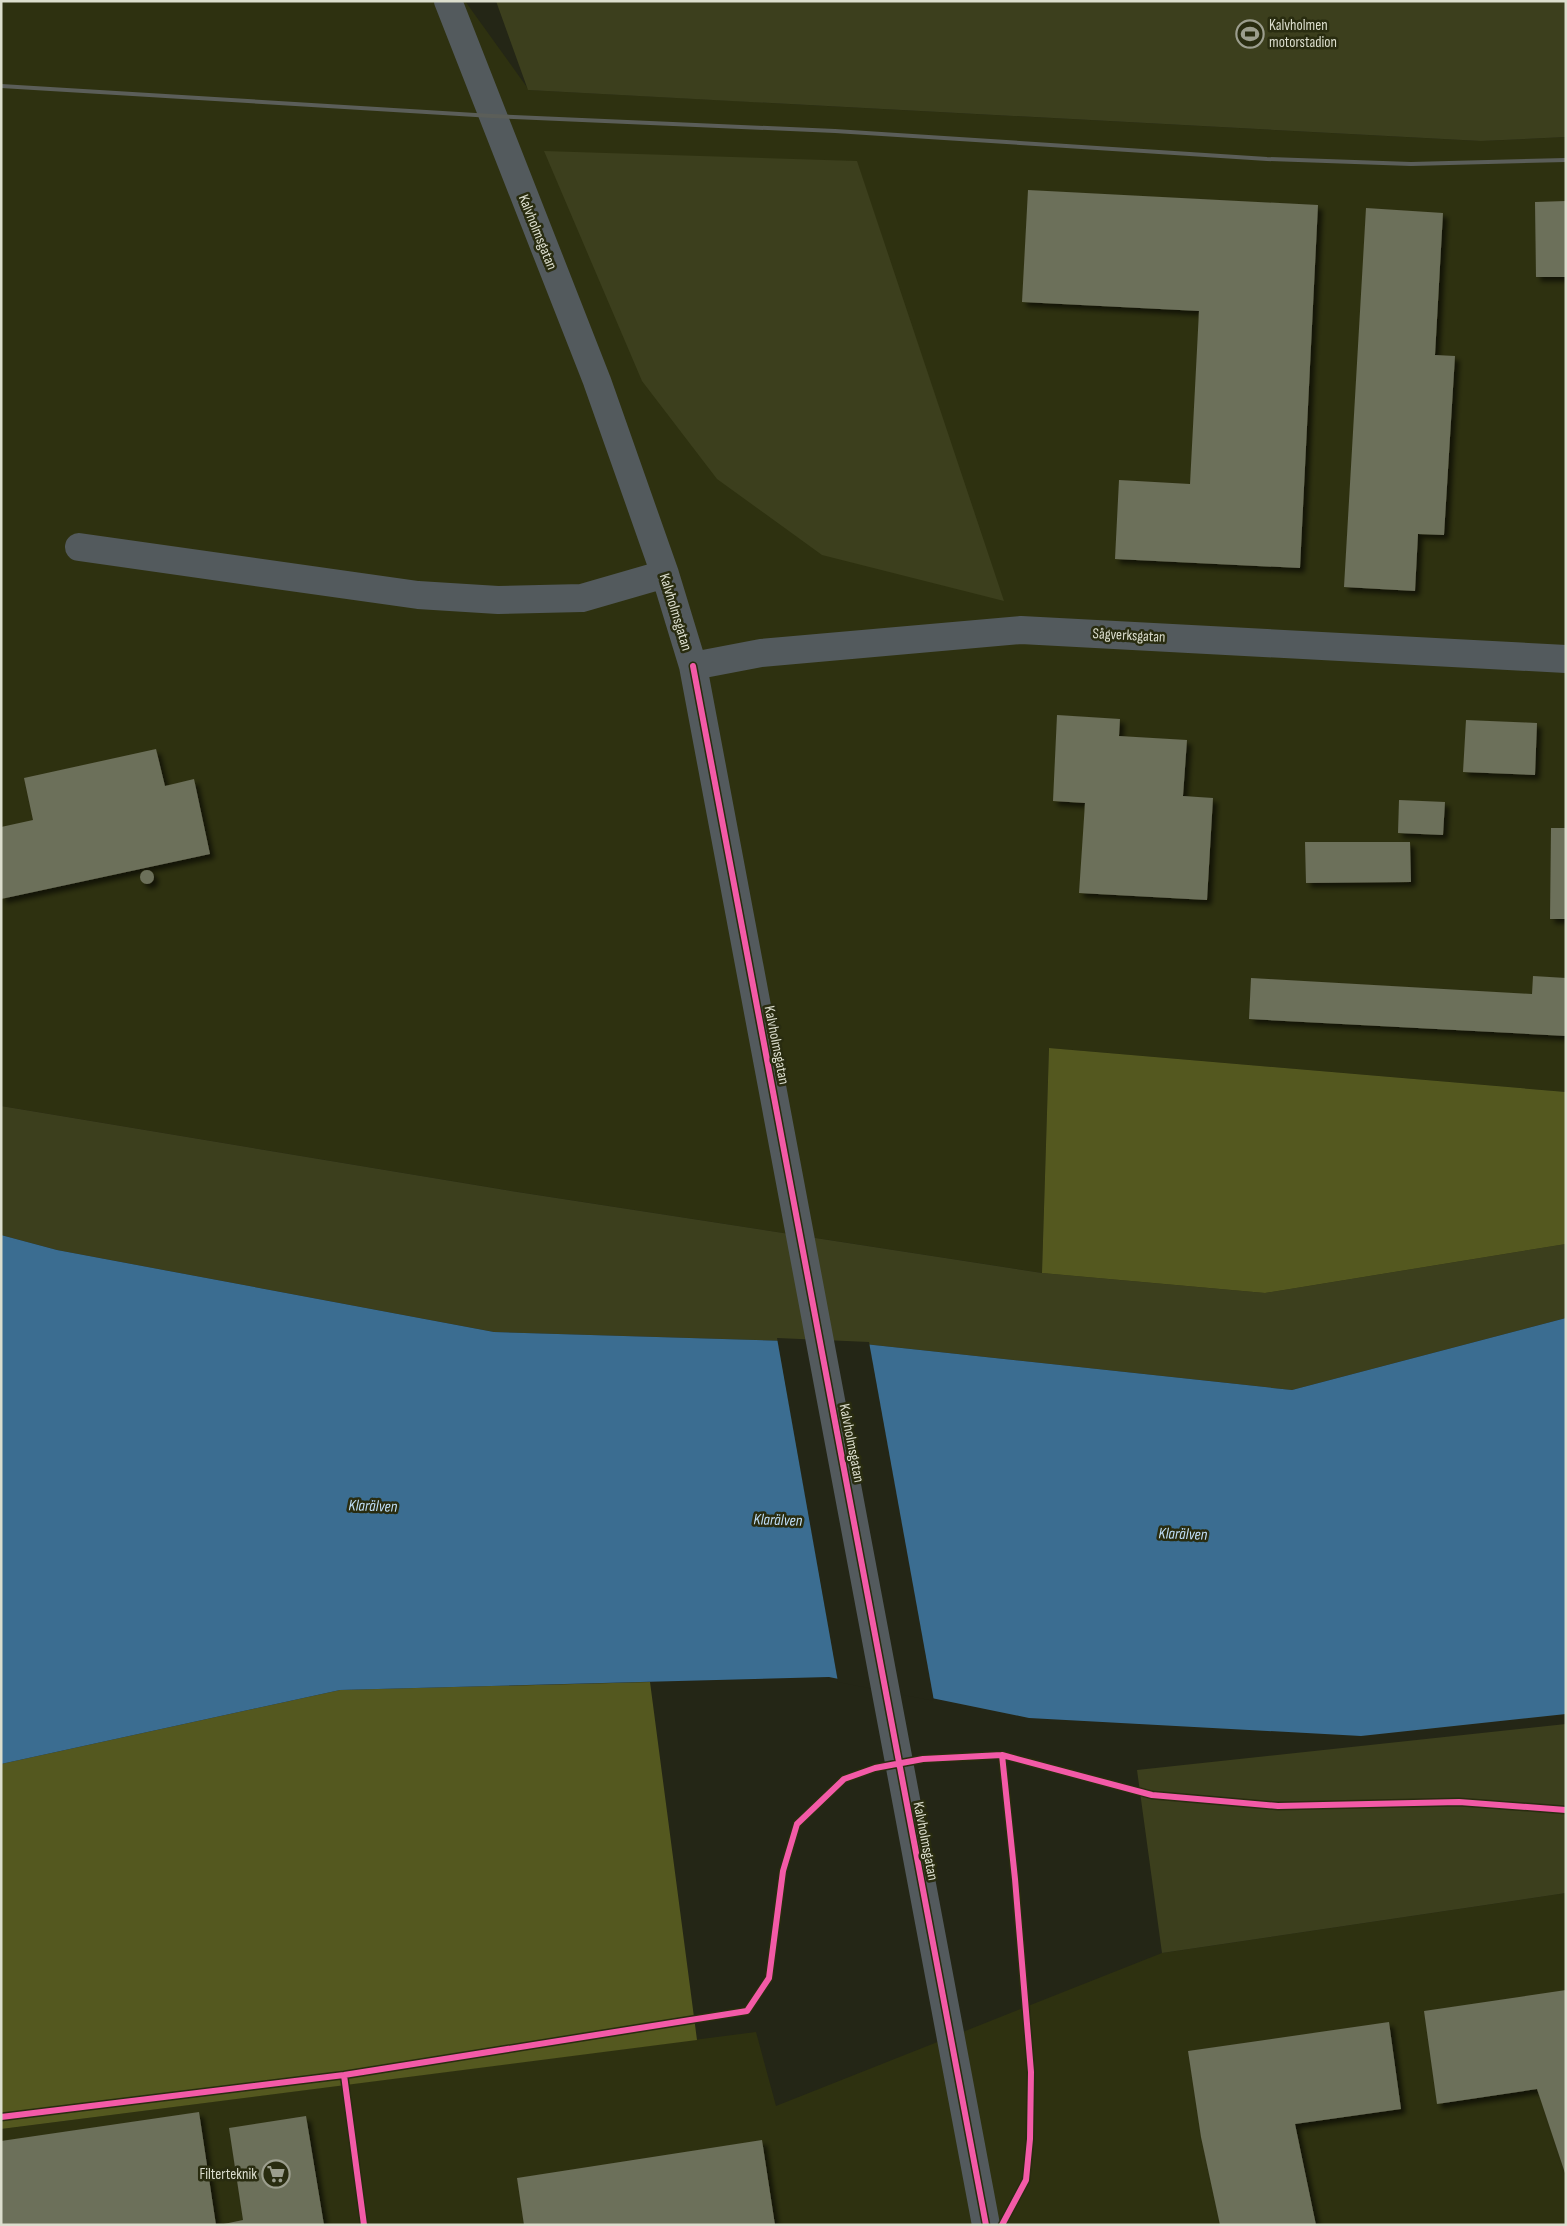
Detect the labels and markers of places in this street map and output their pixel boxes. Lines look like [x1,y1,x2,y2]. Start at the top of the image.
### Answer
place label: Kalvholmen motorstadion [1269,16,1337,52]
sports icon: Kalvholmen motorstadion [1235,19,1265,49]
supermarket icon: Filterteknik [261,2159,291,2189]
place label: Filterteknik [199,2165,257,2184]

